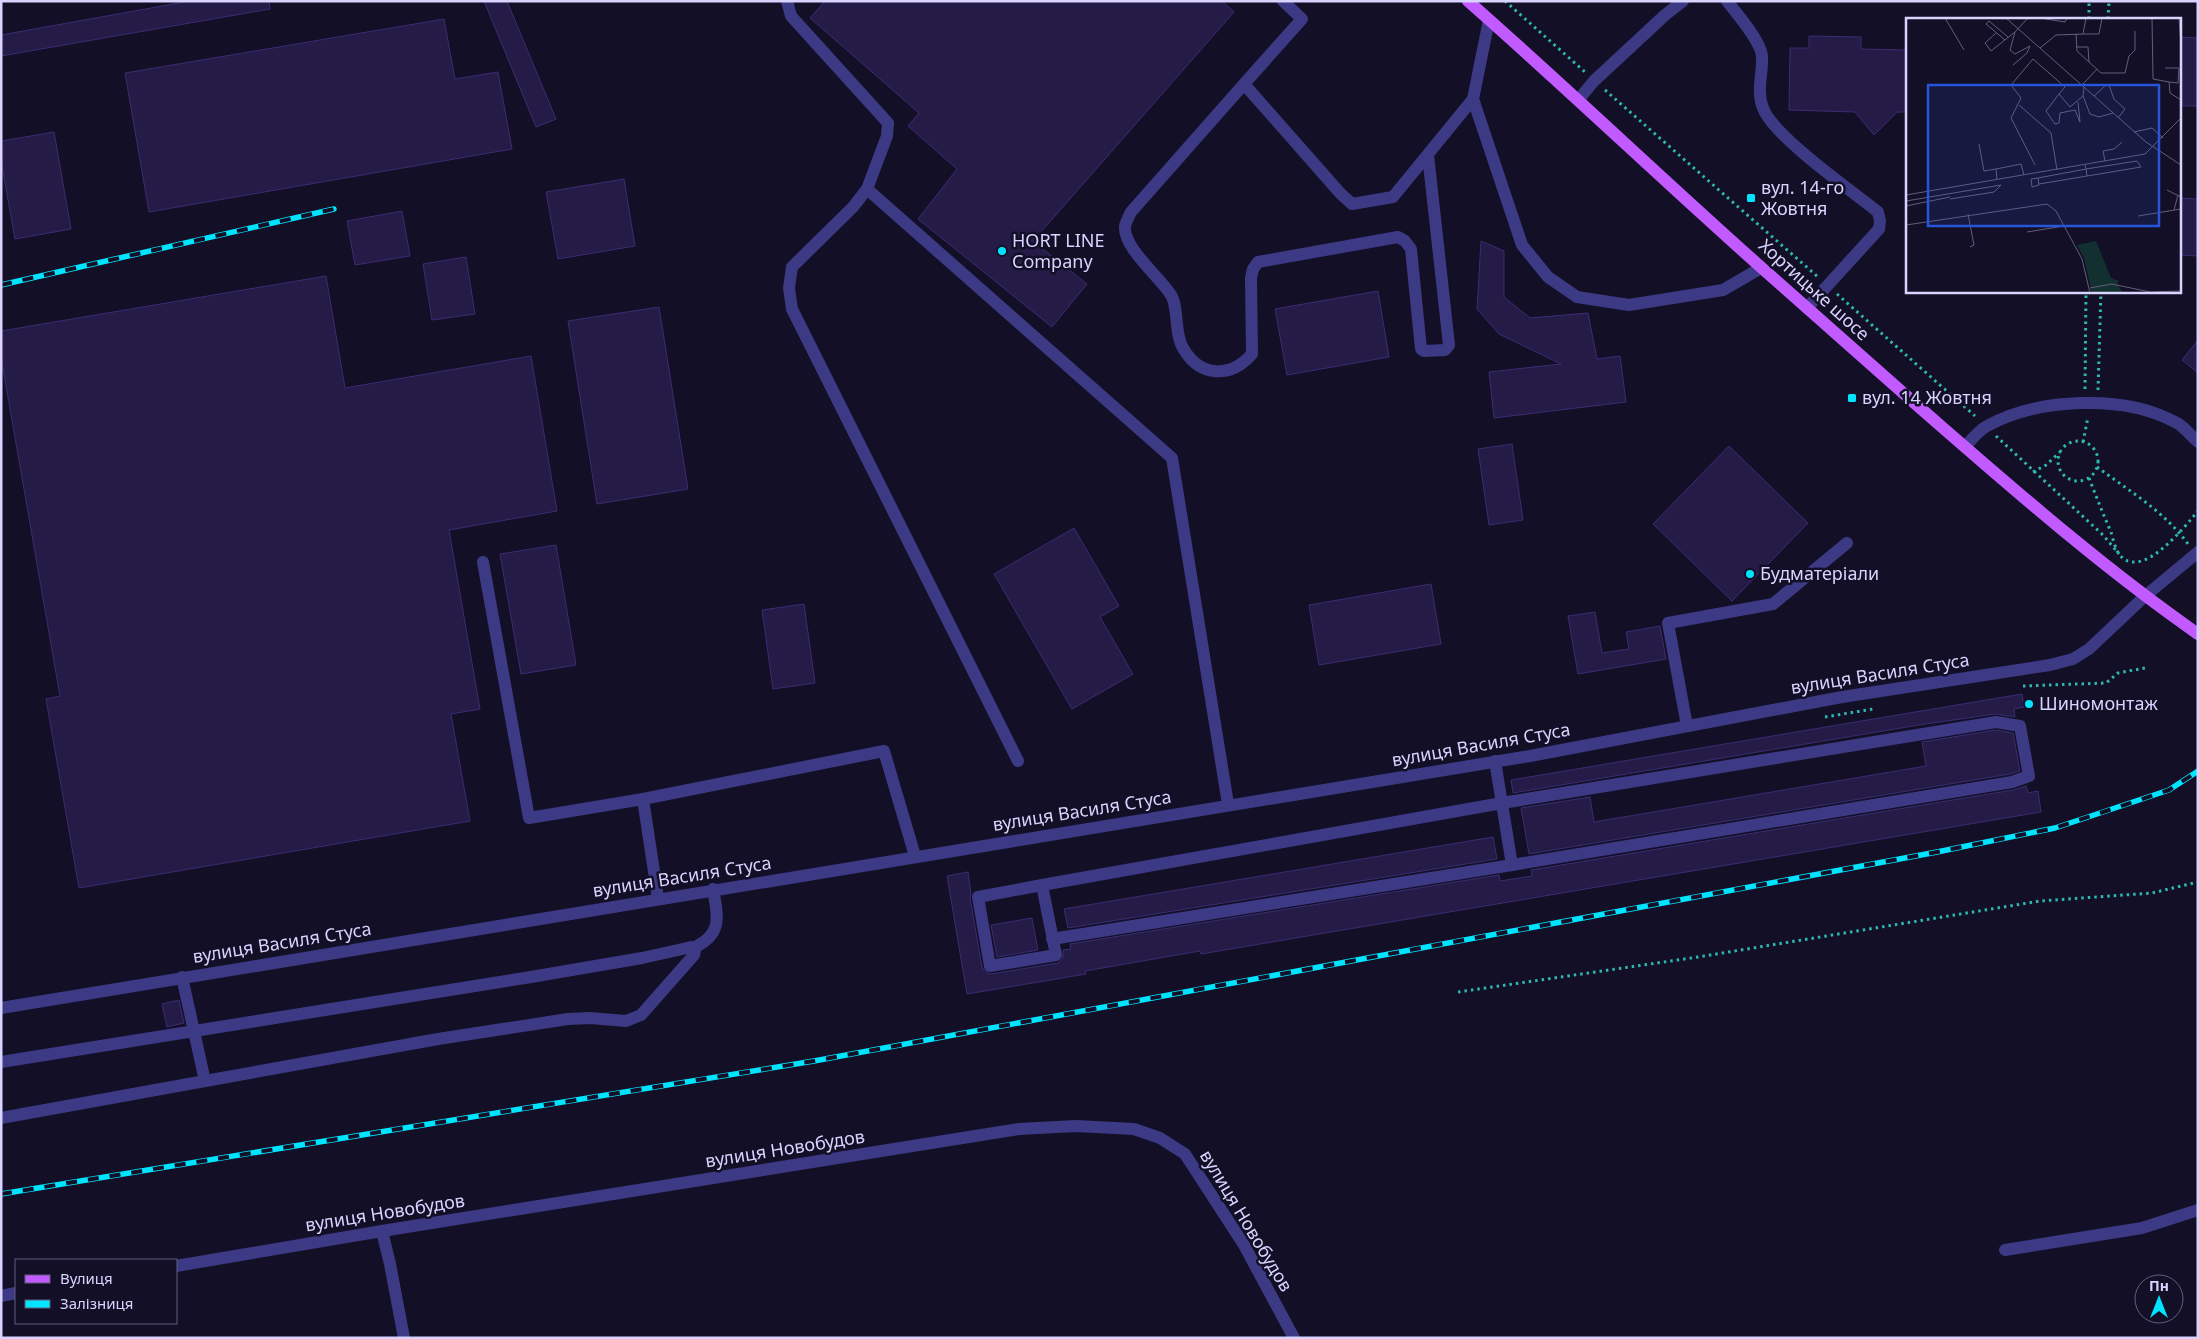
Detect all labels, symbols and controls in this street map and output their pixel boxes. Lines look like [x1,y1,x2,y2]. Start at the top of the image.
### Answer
inset map [1906,18,2182,292]
place label: вул. 14-го Жовтня [1761,175,1844,220]
marker: вул. 14-го Жовтня [1745,192,1757,204]
place label: HORT LINE Company [1012,228,1105,273]
street label: Хортицьке шосе [1754,233,1875,345]
marker: HORT LINE Company [996,245,1008,257]
place label: вул. 14 Жовтня [1862,385,1992,409]
marker: вул. 14 Жовтня [1846,392,1858,404]
place label: Будматеріали [1760,561,1879,585]
marker: Будматеріали [1744,568,1756,580]
street label: вулиця Василя Стуса [1789,647,1971,699]
place label: Шиномонтаж [2039,691,2158,715]
marker: Шиномонтаж [2023,698,2035,710]
street label: вулиця Василя Стуса [1390,716,1572,772]
street label: вулиця Василя Стуса [991,784,1173,836]
street label: вулиця Василя Стуса [591,850,773,902]
street label: вулиця Василя Стуса [191,916,373,968]
street label: вулиця Новобудов [703,1124,866,1172]
street label: вулиця Новобудов [1195,1145,1299,1296]
street label: вулиця Новобудов [303,1188,466,1236]
legend [15,1259,178,1324]
text: Вулиця [60,1268,113,1288]
north arrow [2134,1274,2184,1324]
text: Пн [2149,1276,2169,1295]
text: Залізниця [60,1293,133,1313]

